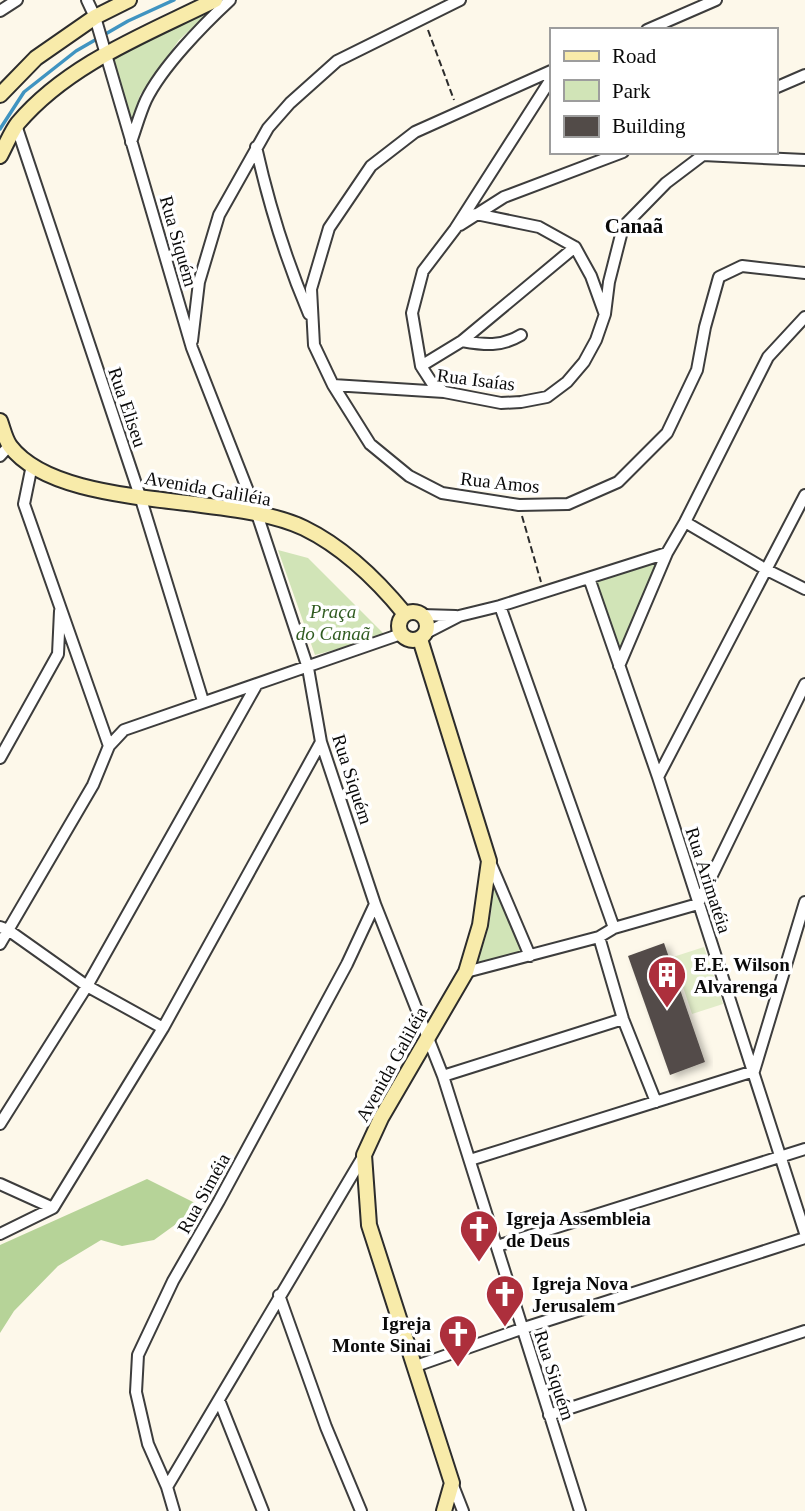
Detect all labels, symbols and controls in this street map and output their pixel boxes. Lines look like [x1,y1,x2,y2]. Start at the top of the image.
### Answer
legend [550,28,777,154]
text: Road [612,44,657,68]
text: Park [612,79,651,103]
text: Building [612,114,686,138]
street label: Rua Siquém [156,193,202,289]
district label: Canaã [605,214,664,238]
street label: Rua Isaías [436,364,516,395]
street label: Rua Eliseu [104,365,151,450]
street label: Avenida Galiléia [143,467,273,510]
street label: Rua Amos [459,468,541,497]
park label: Praça do Canaã [296,601,371,644]
street label: Rua Siquém [328,731,377,827]
street label: Rua Arimatéia [681,824,736,936]
building icon: E.E. Wilson Alvarenga [646,954,688,1009]
place label: E.E. Wilson Alvarenga [694,954,790,997]
street label: Avenida Galiléia [351,1003,432,1125]
street label: Rua Siméia [173,1149,234,1237]
church icon: Igreja Assembleia de Deus [458,1208,500,1263]
place label: Igreja Assembleia de Deus [506,1208,651,1251]
church icon: Igreja Nova Jerusalem [484,1273,526,1328]
place label: Igreja Nova Jerusalem [532,1273,629,1316]
place label: Igreja Monte Sinai [332,1313,431,1356]
church icon: Igreja Monte Sinai [437,1313,479,1368]
street label: Rua Siquém [530,1327,579,1423]

